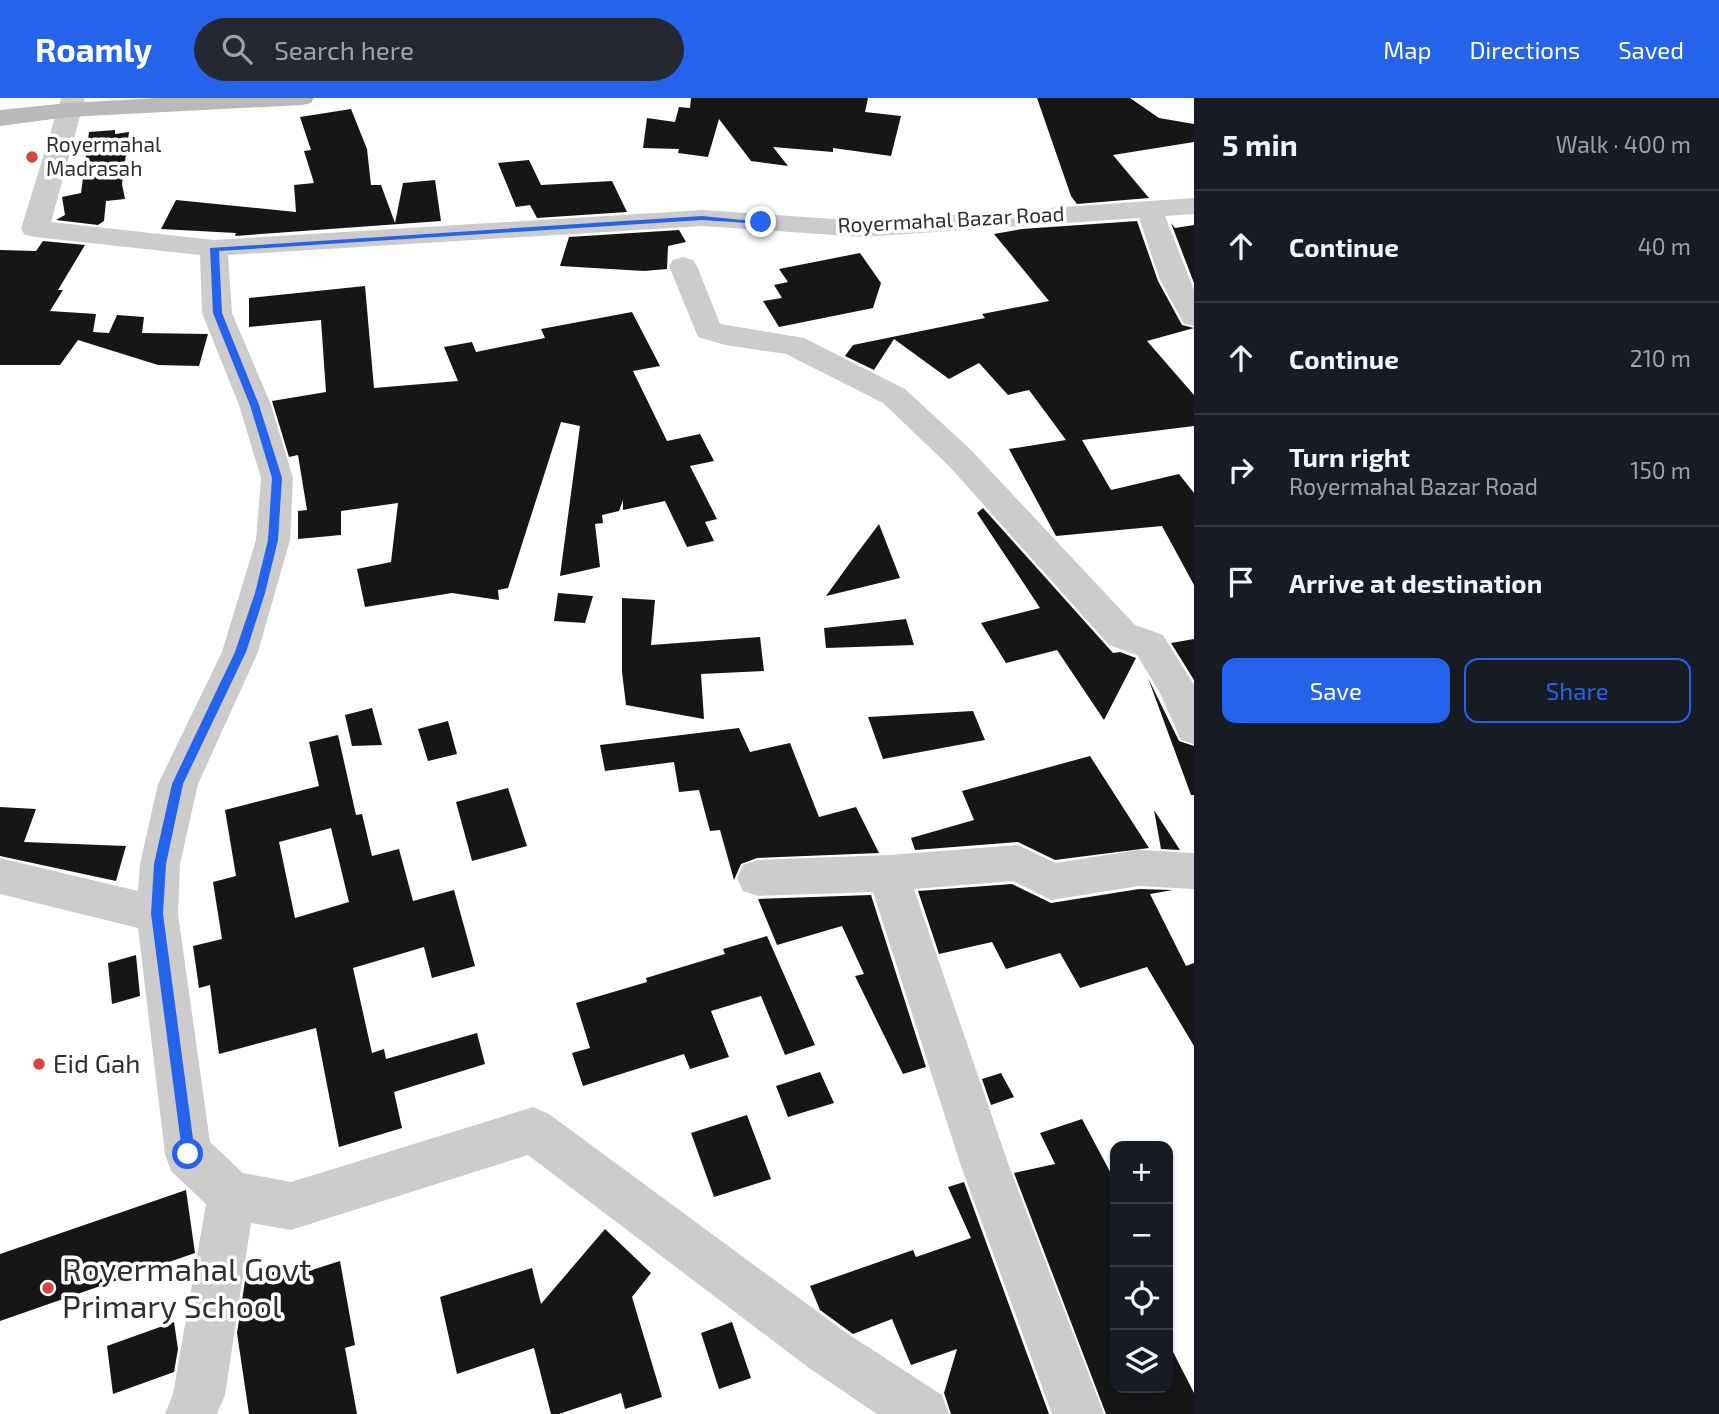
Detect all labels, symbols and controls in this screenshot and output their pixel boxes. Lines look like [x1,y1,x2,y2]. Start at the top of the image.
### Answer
search box [194,18,684,81]
text: Roamly [35,29,152,69]
icon: search [218,30,256,68]
text: Search here [274,34,414,65]
text: Map [1383,35,1431,64]
text: Directions [1469,35,1580,64]
text: Saved [1618,35,1684,64]
text: 5 min [1222,126,1298,162]
text: Walk · 400 m [1556,130,1691,158]
place label: Royermahal Madrasah [46,131,162,180]
marker: Royermahal Madrasah [24,149,40,165]
street label: Royermahal Bazar Road [837,200,1065,237]
route end [745,206,776,237]
icon: ahead [1222,227,1260,265]
text: Continue [1289,231,1399,262]
text: 40 m [1638,232,1691,260]
icon: ahead [1222,339,1260,377]
text: Continue [1289,343,1399,374]
text: 210 m [1630,344,1691,372]
text: Turn right [1289,441,1410,472]
icon: right [1222,451,1260,489]
text: 150 m [1630,456,1691,484]
text: Royermahal Bazar Road [1289,472,1538,500]
icon: arrive [1222,563,1260,601]
text: Arrive at destination [1289,567,1542,598]
button: Save [1222,658,1450,723]
button: Share [1464,658,1691,723]
place label: Eid Gah [53,1047,140,1078]
marker: Eid Gah [31,1056,47,1072]
route start [172,1138,203,1169]
map controls [1110,1141,1173,1393]
button: + [1110,1141,1173,1204]
button: − [1110,1204,1173,1267]
place label: Royermahal Govt Primary School [62,1249,311,1324]
button: locate [1110,1267,1173,1330]
marker: Royermahal Govt Primary School [40,1280,56,1296]
button: layers [1110,1330,1173,1393]

